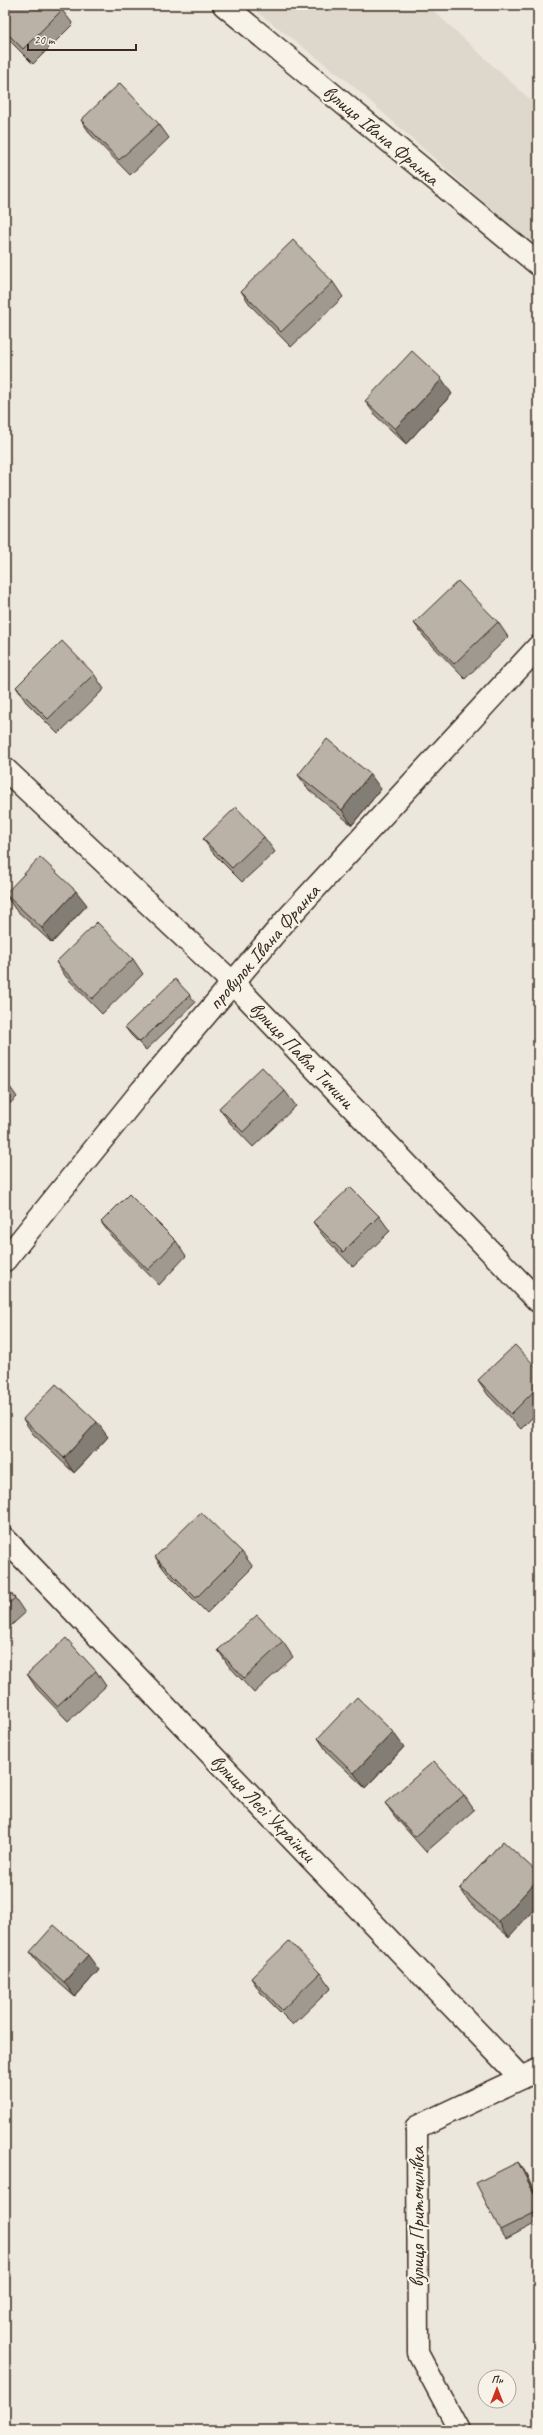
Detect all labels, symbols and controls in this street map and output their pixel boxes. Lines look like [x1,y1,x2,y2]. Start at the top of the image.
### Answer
scale bar [28,26,136,52]
text: 20 m [34,32,56,48]
street label: вулиця Івана Франка [318,79,445,192]
street label: провулок Івана Франка [203,878,326,1015]
street label: вулиця Павла Тичини [244,996,360,1115]
street label: вулиця Лесі Українки [205,1749,322,1868]
street label: вулиця Приточилівка [405,2146,430,2287]
north arrow [477,2369,517,2409]
text: Пн [491,2372,504,2386]

